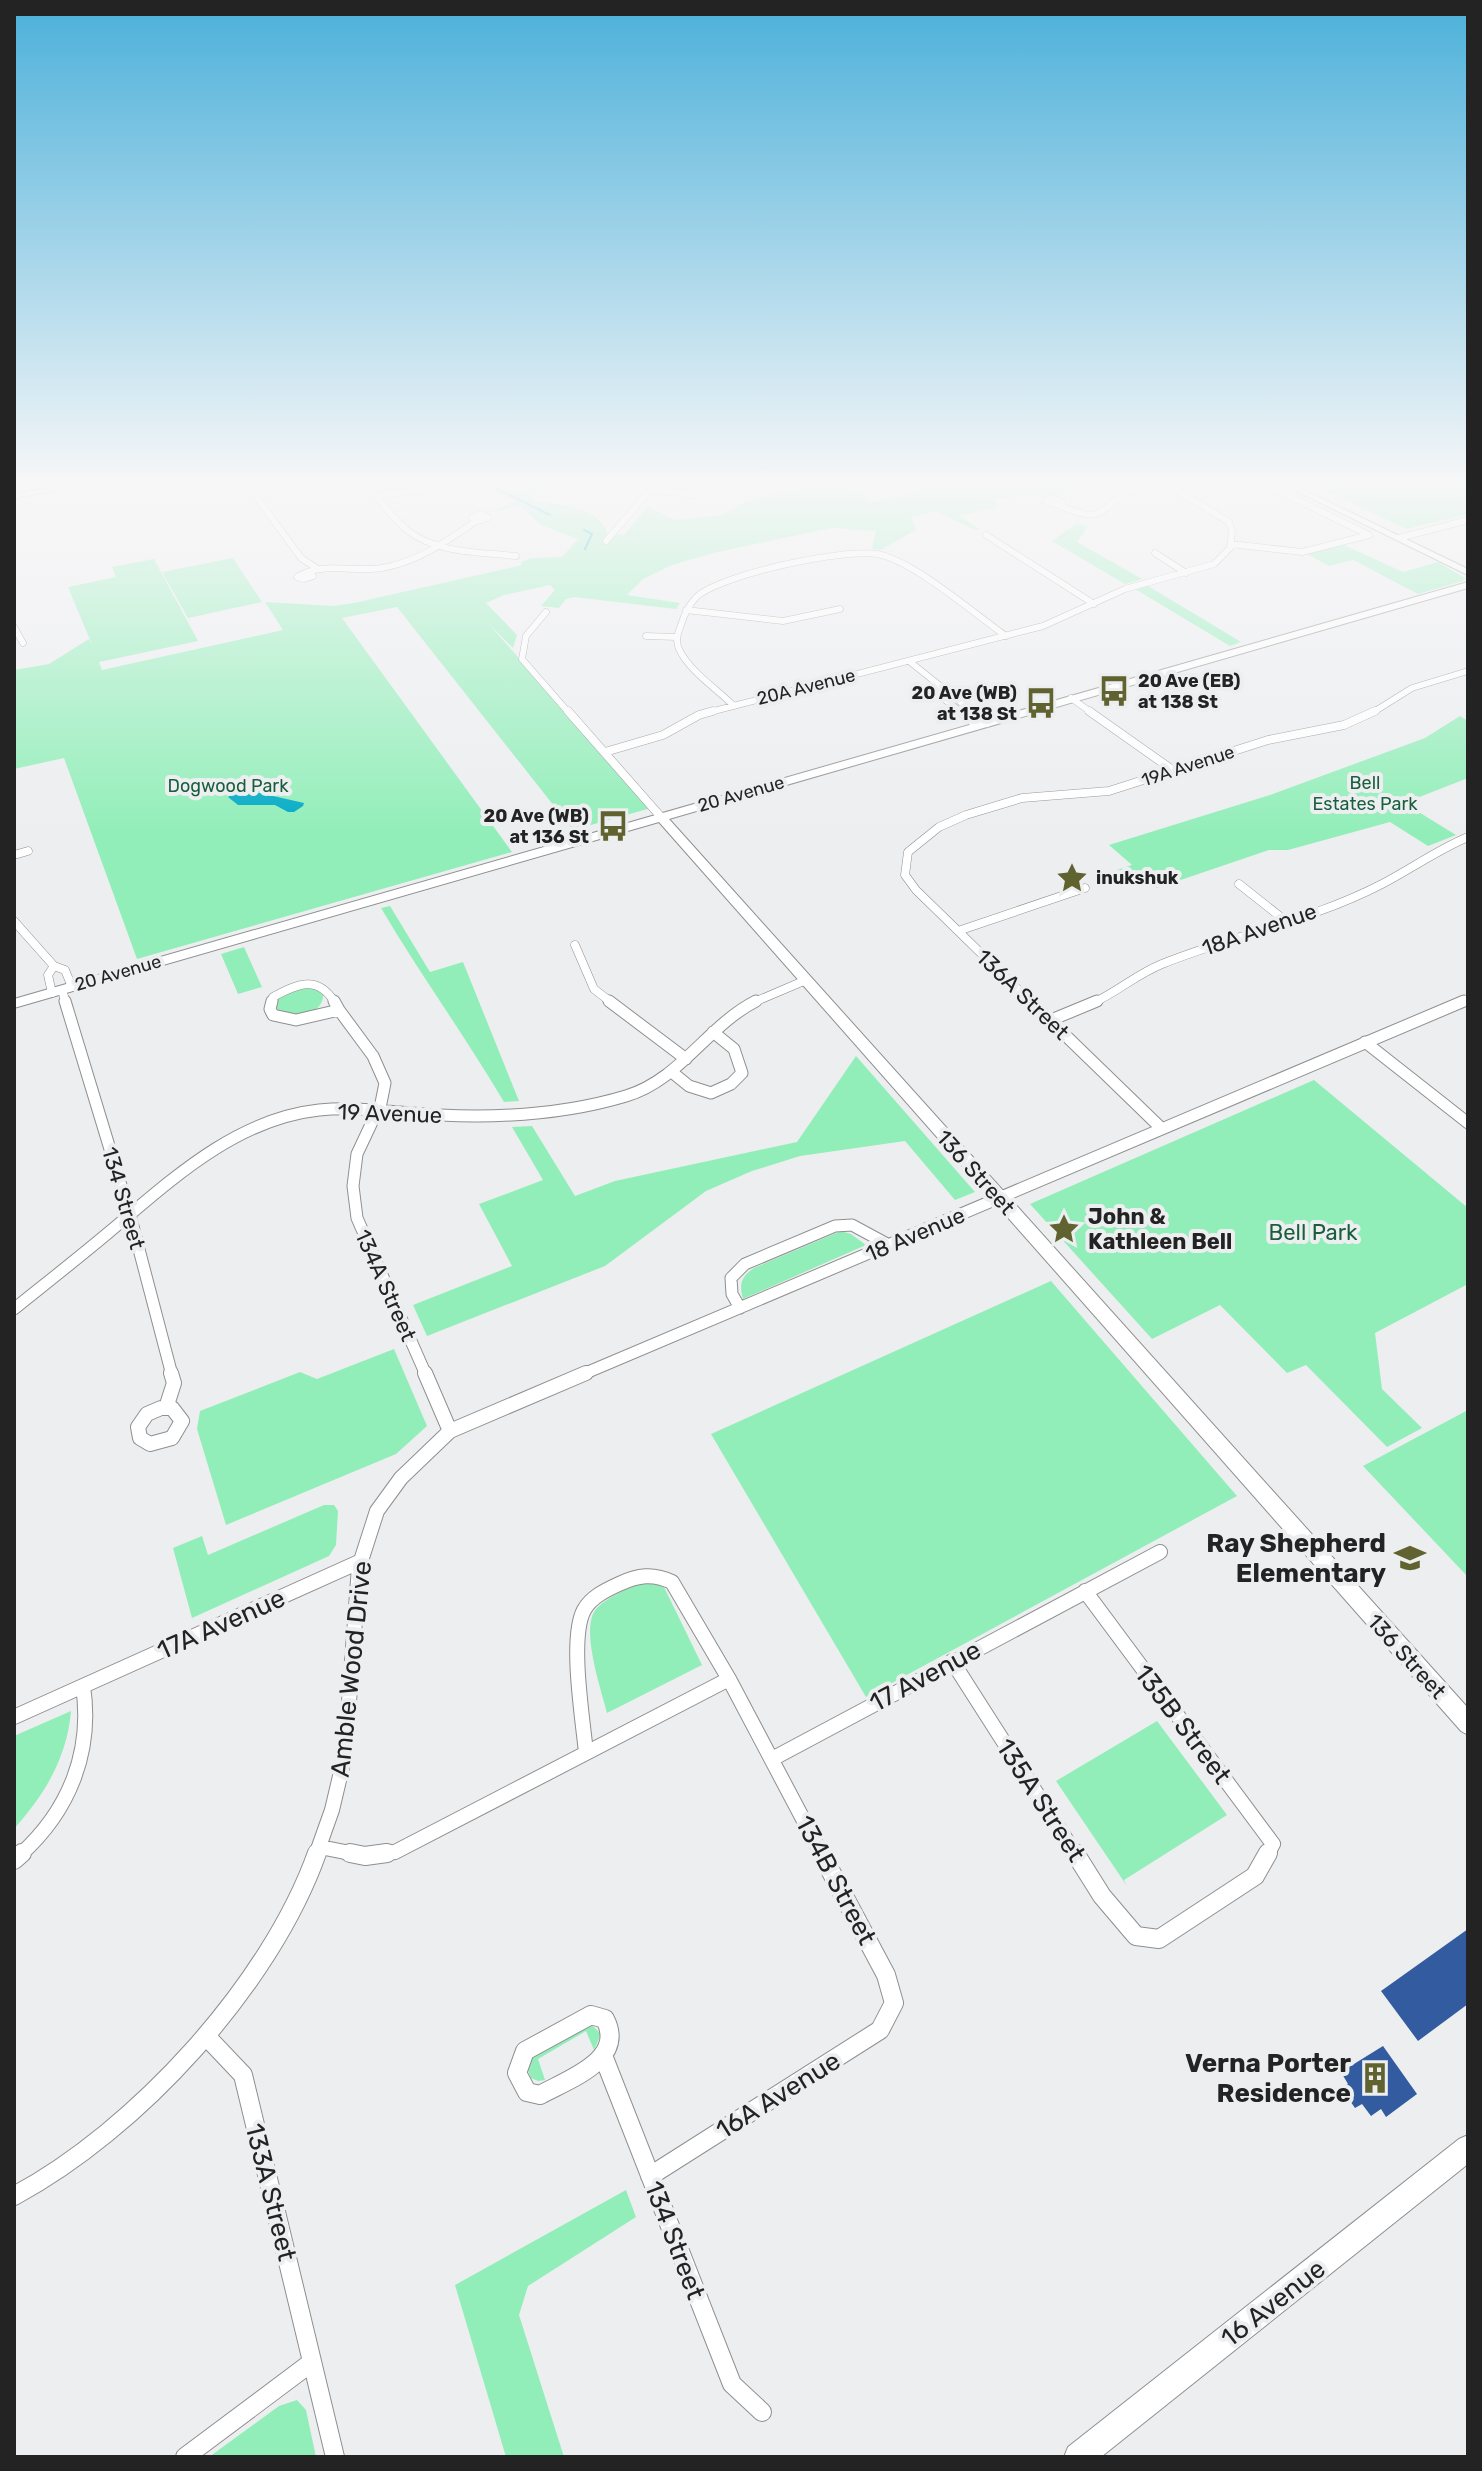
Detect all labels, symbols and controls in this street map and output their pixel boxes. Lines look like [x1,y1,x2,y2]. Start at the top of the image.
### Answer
street label: 20A Avenue [755,664,857,710]
place label: 20 Ave (EB) at 138 St [1138,670,1241,713]
bus stop icon: 20 Ave (EB) at 138 St [1097,674,1131,708]
place label: 20 Ave (WB) at 138 St [912,682,1017,725]
bus stop icon: 20 Ave (WB) at 138 St [1024,686,1058,720]
street label: 19A Avenue [1139,741,1237,791]
street label: 20 Avenue [695,771,787,817]
park label: Bell Estates Park [1312,772,1418,815]
park label: Dogwood Park [168,775,289,797]
place label: 20 Ave (WB) at 136 St [484,805,589,848]
bus stop icon: 20 Ave (WB) at 136 St [596,809,630,843]
place icon: inukshuk [1055,861,1089,895]
place label: inukshuk [1096,867,1179,889]
street label: 18A Avenue [1198,897,1320,962]
street label: 136A Street [970,943,1075,1046]
street label: 20 Avenue [72,950,164,996]
street label: 19 Avenue [337,1098,443,1129]
street label: 136 Street [930,1124,1021,1221]
street label: 134 Street [96,1144,151,1253]
street label: 18 Avenue [861,1201,969,1267]
place label: John & Kathleen Bell [1088,1203,1232,1255]
place icon: John & Kathleen Bell [1047,1212,1081,1246]
park label: Bell Park [1269,1219,1358,1246]
street label: 134A Street [349,1225,422,1346]
place label: Ray Shepherd Elementary [1206,1528,1386,1589]
school or university icon: Ray Shepherd Elementary [1393,1541,1427,1575]
street label: Amble Wood Drive [325,1559,378,1779]
street label: 17A Avenue [152,1583,290,1666]
street label: 136 Street [1361,1608,1452,1705]
street label: 17 Avenue [864,1634,986,1719]
street label: 135B Street [1128,1659,1237,1790]
street label: 135A Street [989,1733,1092,1868]
street label: 134B Street [789,1810,883,1950]
street label: 16A Avenue [711,2045,846,2146]
place label: Verna Porter Residence [1185,2048,1351,2109]
building icon: Verna Porter Residence [1358,2061,1392,2095]
street label: 133A Street [238,2120,303,2264]
street label: 134 Street [638,2177,711,2304]
street label: 16 Avenue [1215,2253,1332,2354]

